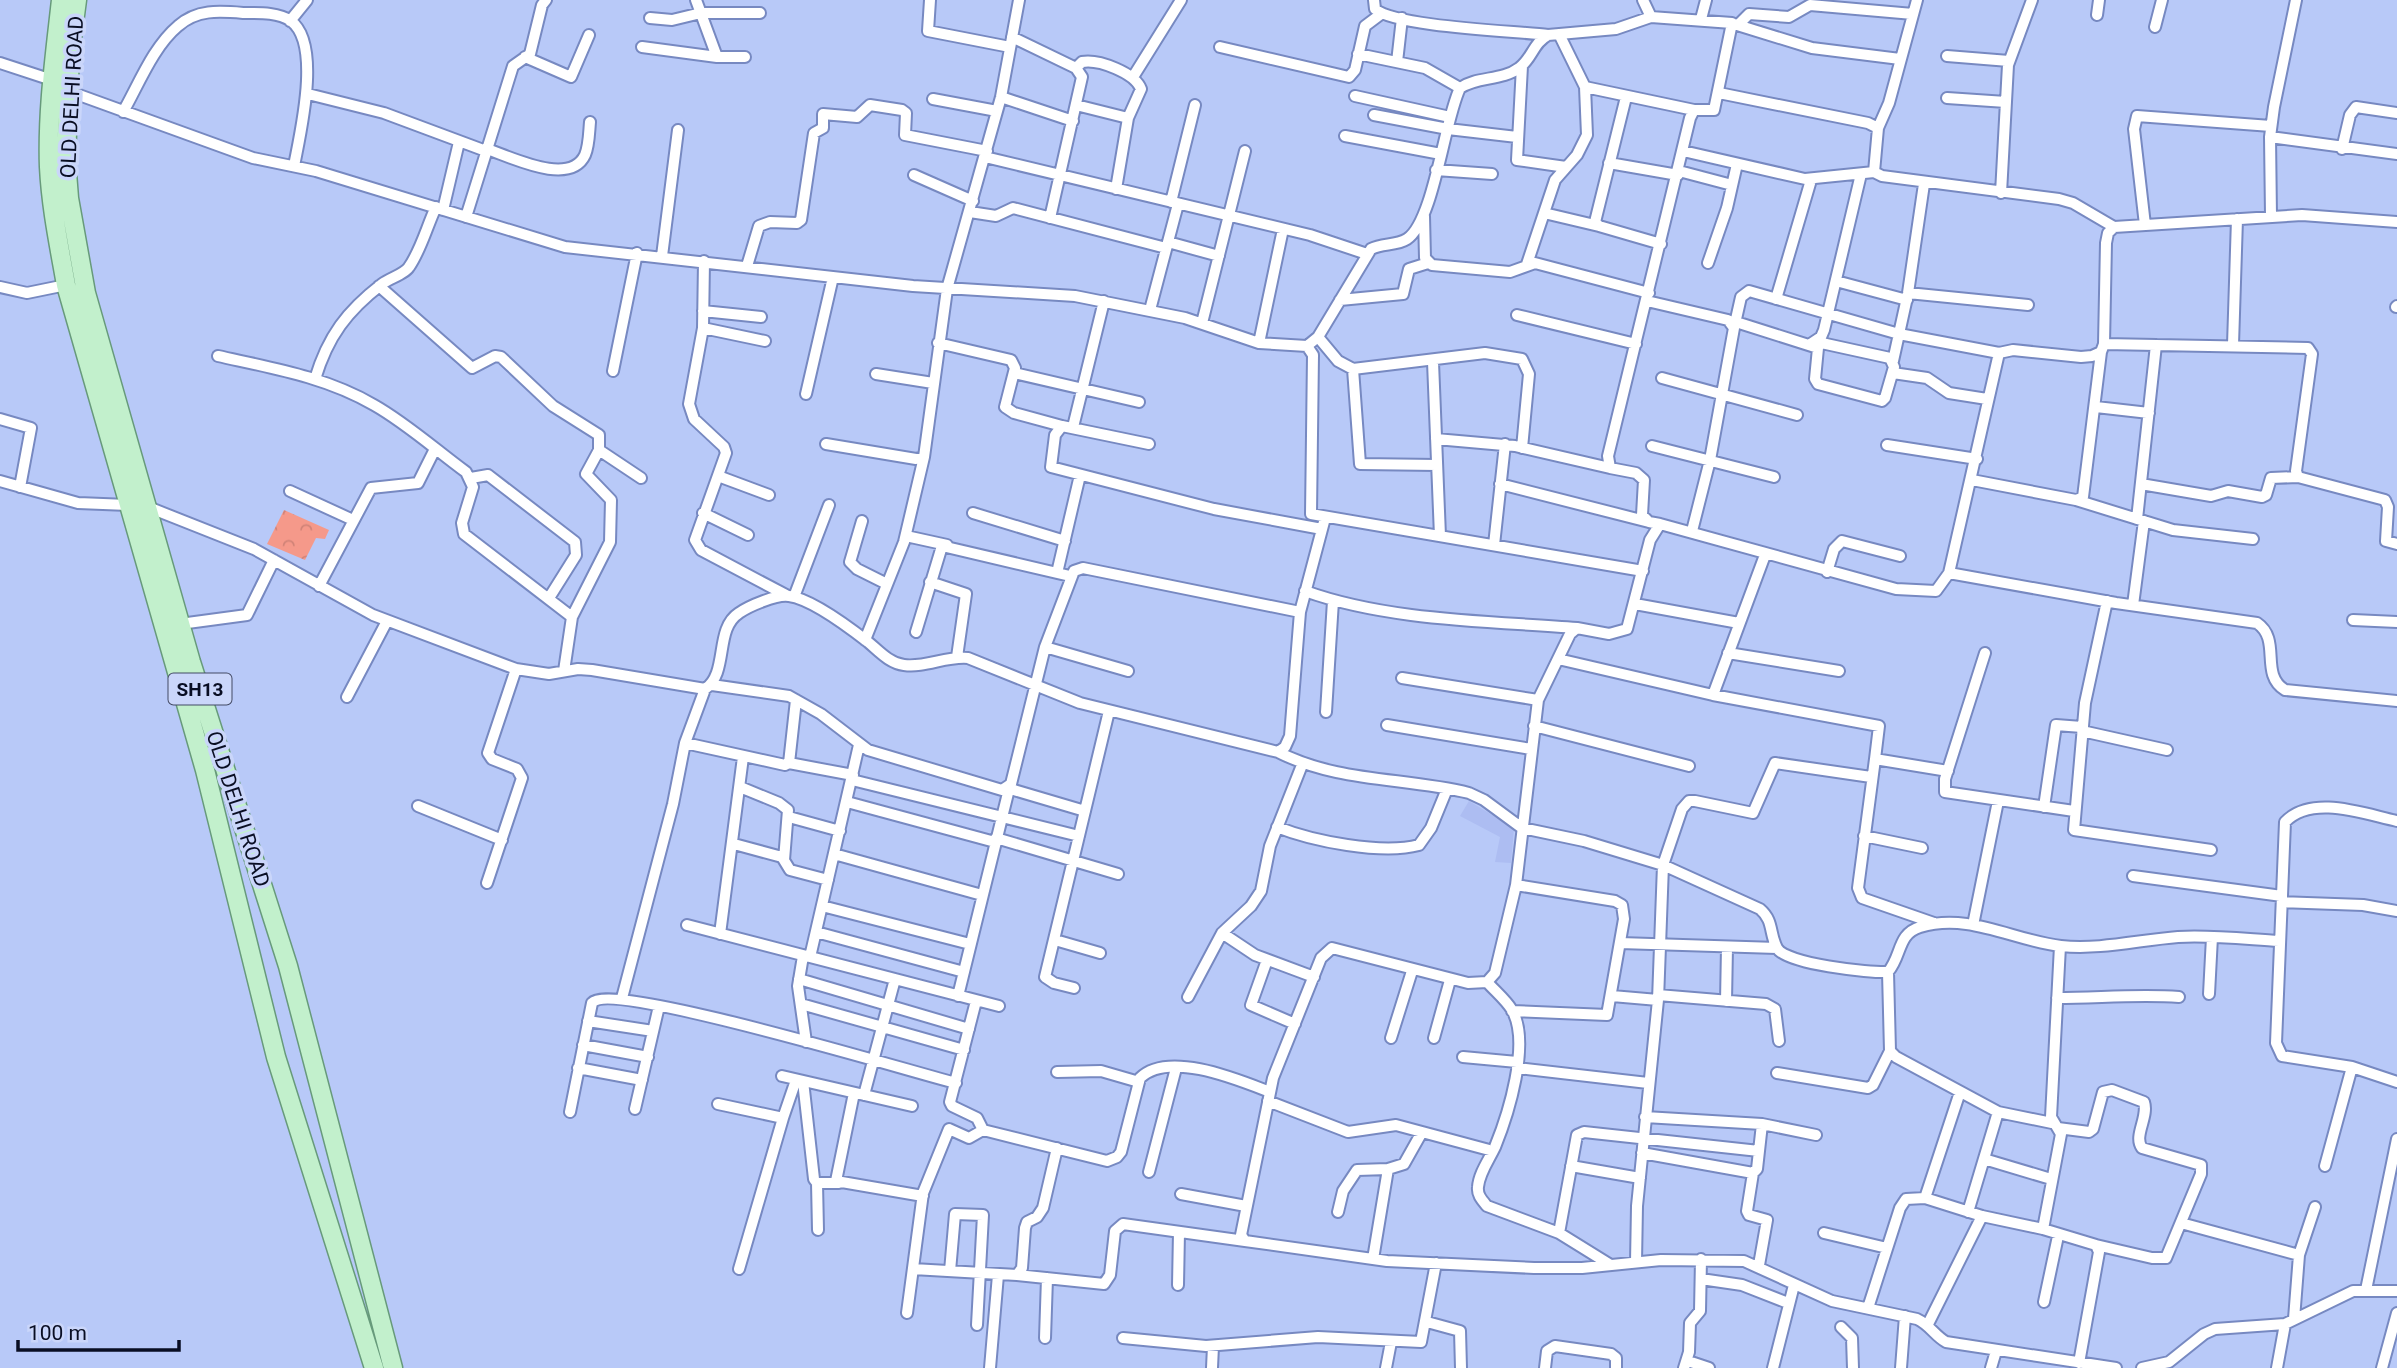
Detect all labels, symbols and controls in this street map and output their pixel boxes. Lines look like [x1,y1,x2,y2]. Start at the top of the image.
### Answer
street label: OLD DELHI ROAD [56,15,88,179]
road number: SH13 [168,674,232,704]
street label: OLD DELHI ROAD [202,728,274,890]
scale bar [18,1308,178,1352]
text: 100 m [28,1321,87,1345]

